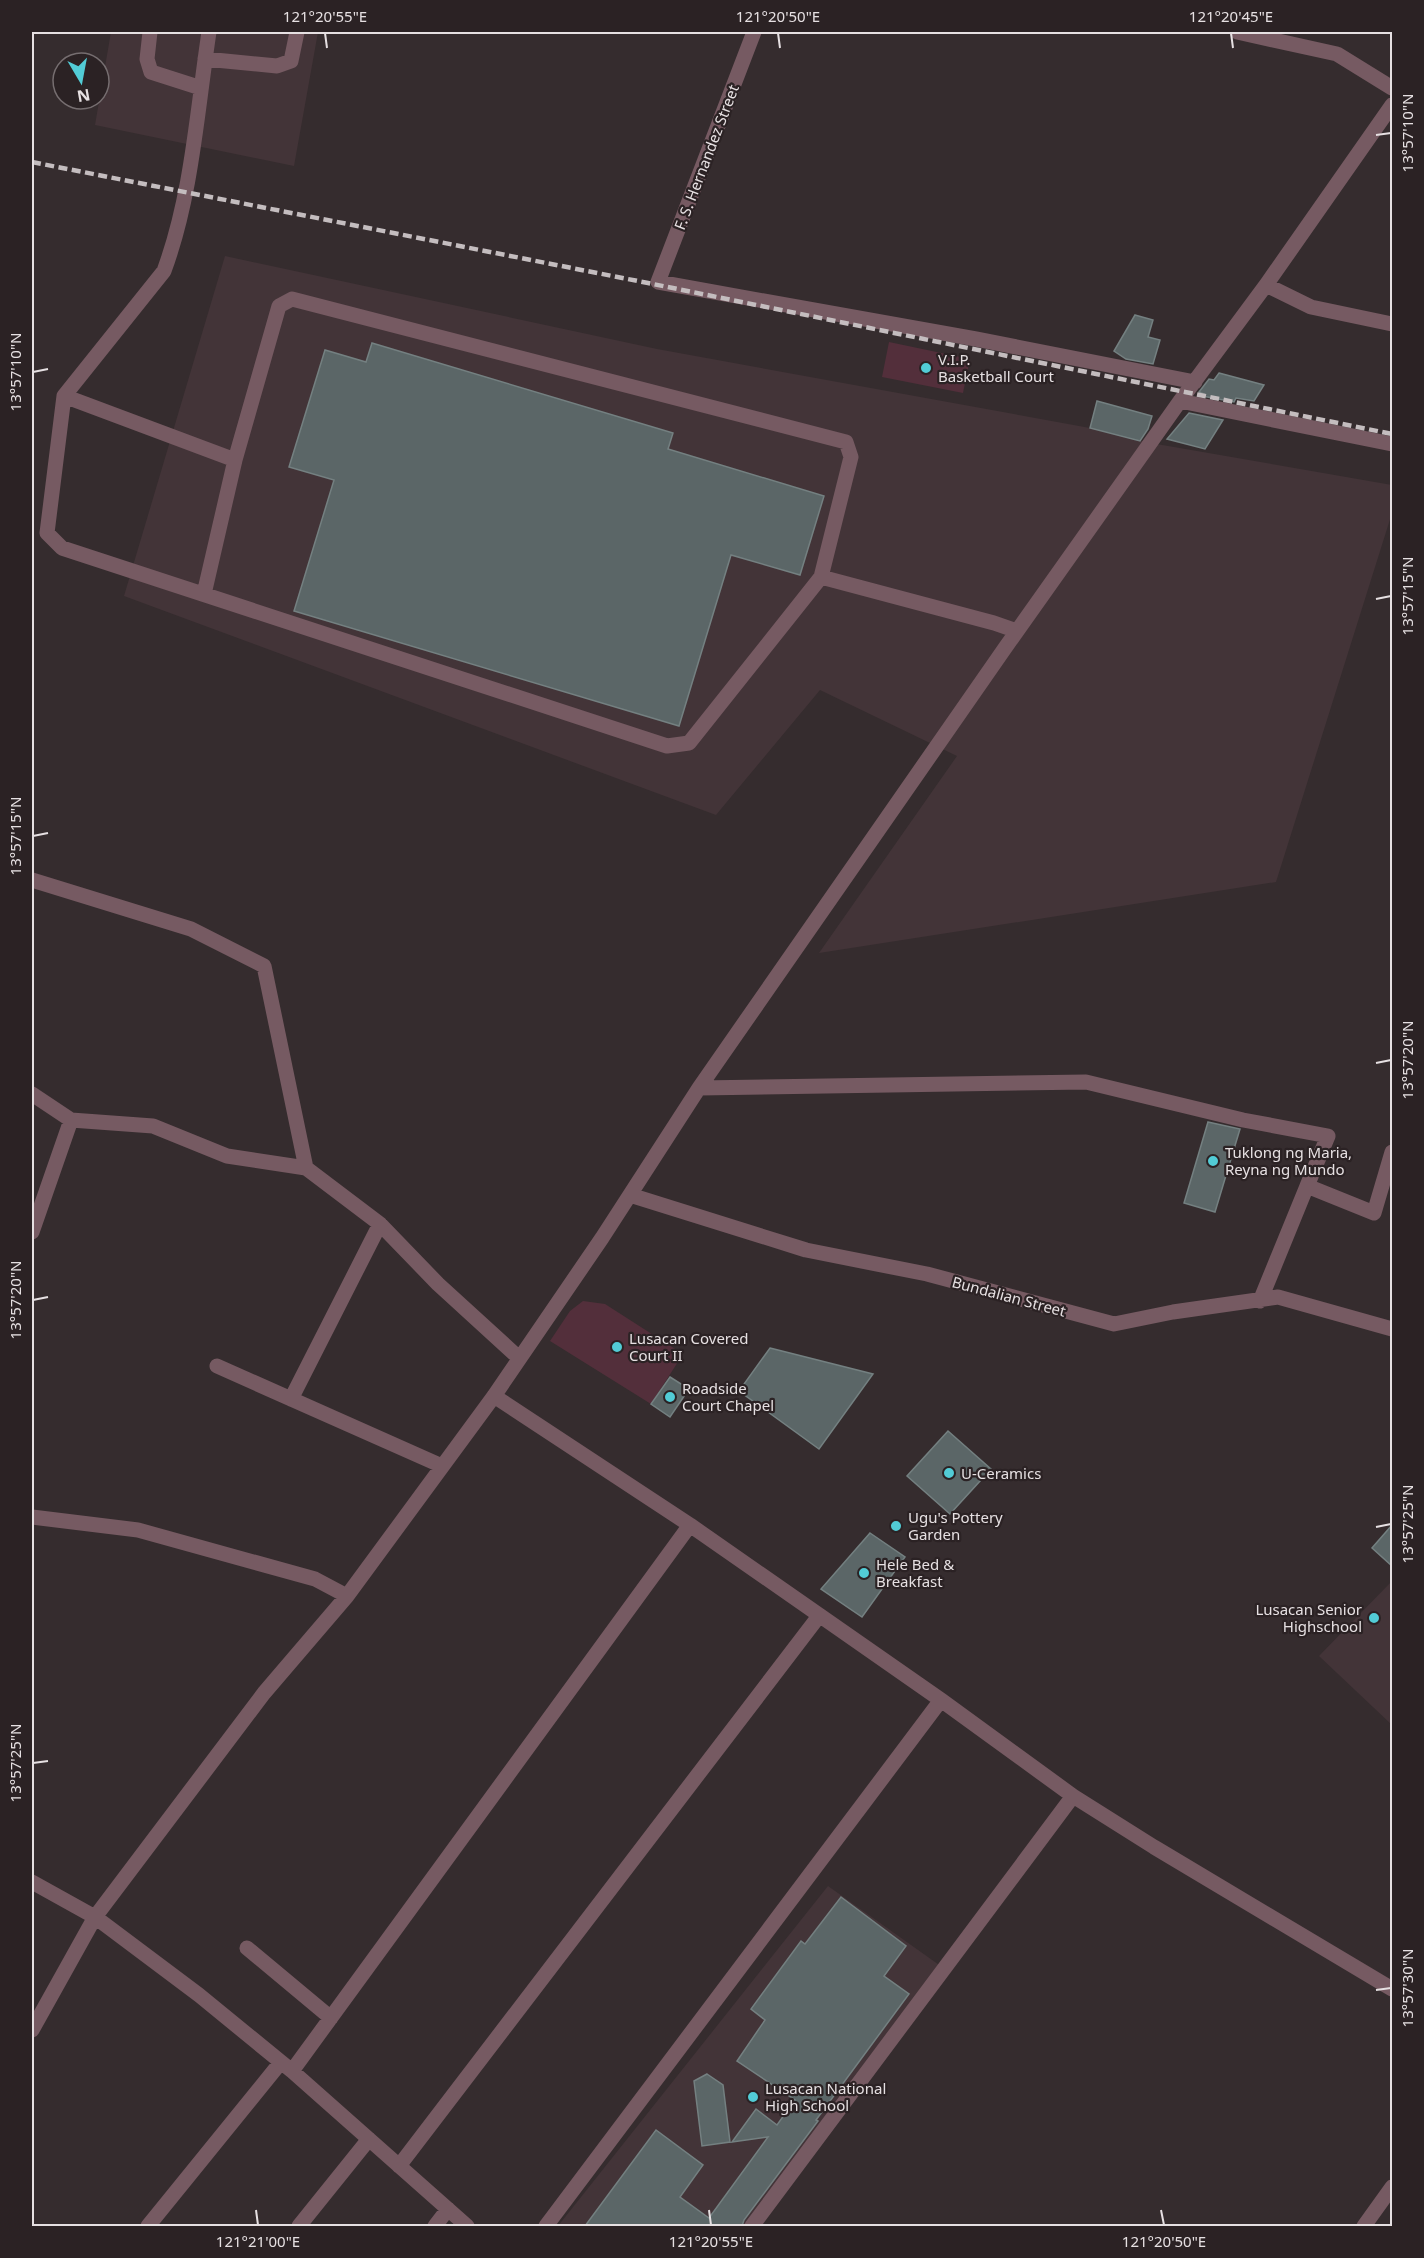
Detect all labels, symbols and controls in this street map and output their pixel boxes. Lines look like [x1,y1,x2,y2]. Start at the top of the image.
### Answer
text: 121°20'55"E [283,6,367,26]
text: 121°20'50"E [736,6,820,26]
text: 121°20'45"E [1189,6,1273,26]
north arrow [51,51,111,111]
street label: F. S. Hernandez Street [669,81,743,232]
text: N [75,84,92,108]
text: 13°57'10"N [1397,94,1417,172]
text: 13°57'10"N [5,333,25,411]
place label: V.I.P. Basketball Court [938,349,1055,386]
marker: V.I.P. Basketball Court [919,361,933,375]
text: 13°57'15"N [1397,557,1417,635]
text: 13°57'15"N [5,797,25,875]
text: 13°57'20"N [1397,1021,1417,1099]
place label: Tuklong ng Maria, Reyna ng Mundo [1225,1142,1352,1179]
marker: Tuklong ng Maria, Reyna ng Mundo [1206,1154,1220,1168]
text: 13°57'20"N [5,1261,25,1339]
street label: Bundalian Street [950,1271,1069,1321]
place label: Lusacan Covered Court II [629,1328,748,1365]
marker: Lusacan Covered Court II [610,1340,624,1354]
place label: Roadside Court Chapel [682,1378,774,1415]
marker: Roadside Court Chapel [663,1390,677,1404]
place label: U-Ceramics [961,1463,1041,1483]
marker: U-Ceramics [942,1466,956,1480]
text: 13°57'25"N [1397,1485,1417,1563]
place label: Ugu's Pottery Garden [908,1507,1003,1544]
marker: Ugu's Pottery Garden [889,1519,903,1533]
place label: Hele Bed & Breakfast [876,1554,954,1591]
marker: Hele Bed & Breakfast [857,1566,871,1580]
place label: Lusacan Senior Highschool [1255,1599,1362,1636]
marker: Lusacan Senior Highschool [1367,1611,1381,1625]
text: 13°57'25"N [5,1724,25,1802]
text: 13°57'30"N [1397,1949,1417,2027]
place label: Lusacan National High School [765,2078,886,2115]
marker: Lusacan National High School [746,2090,760,2104]
text: 121°21'00"E [216,2231,300,2251]
text: 121°20'55"E [669,2231,753,2251]
text: 121°20'50"E [1122,2231,1206,2251]

